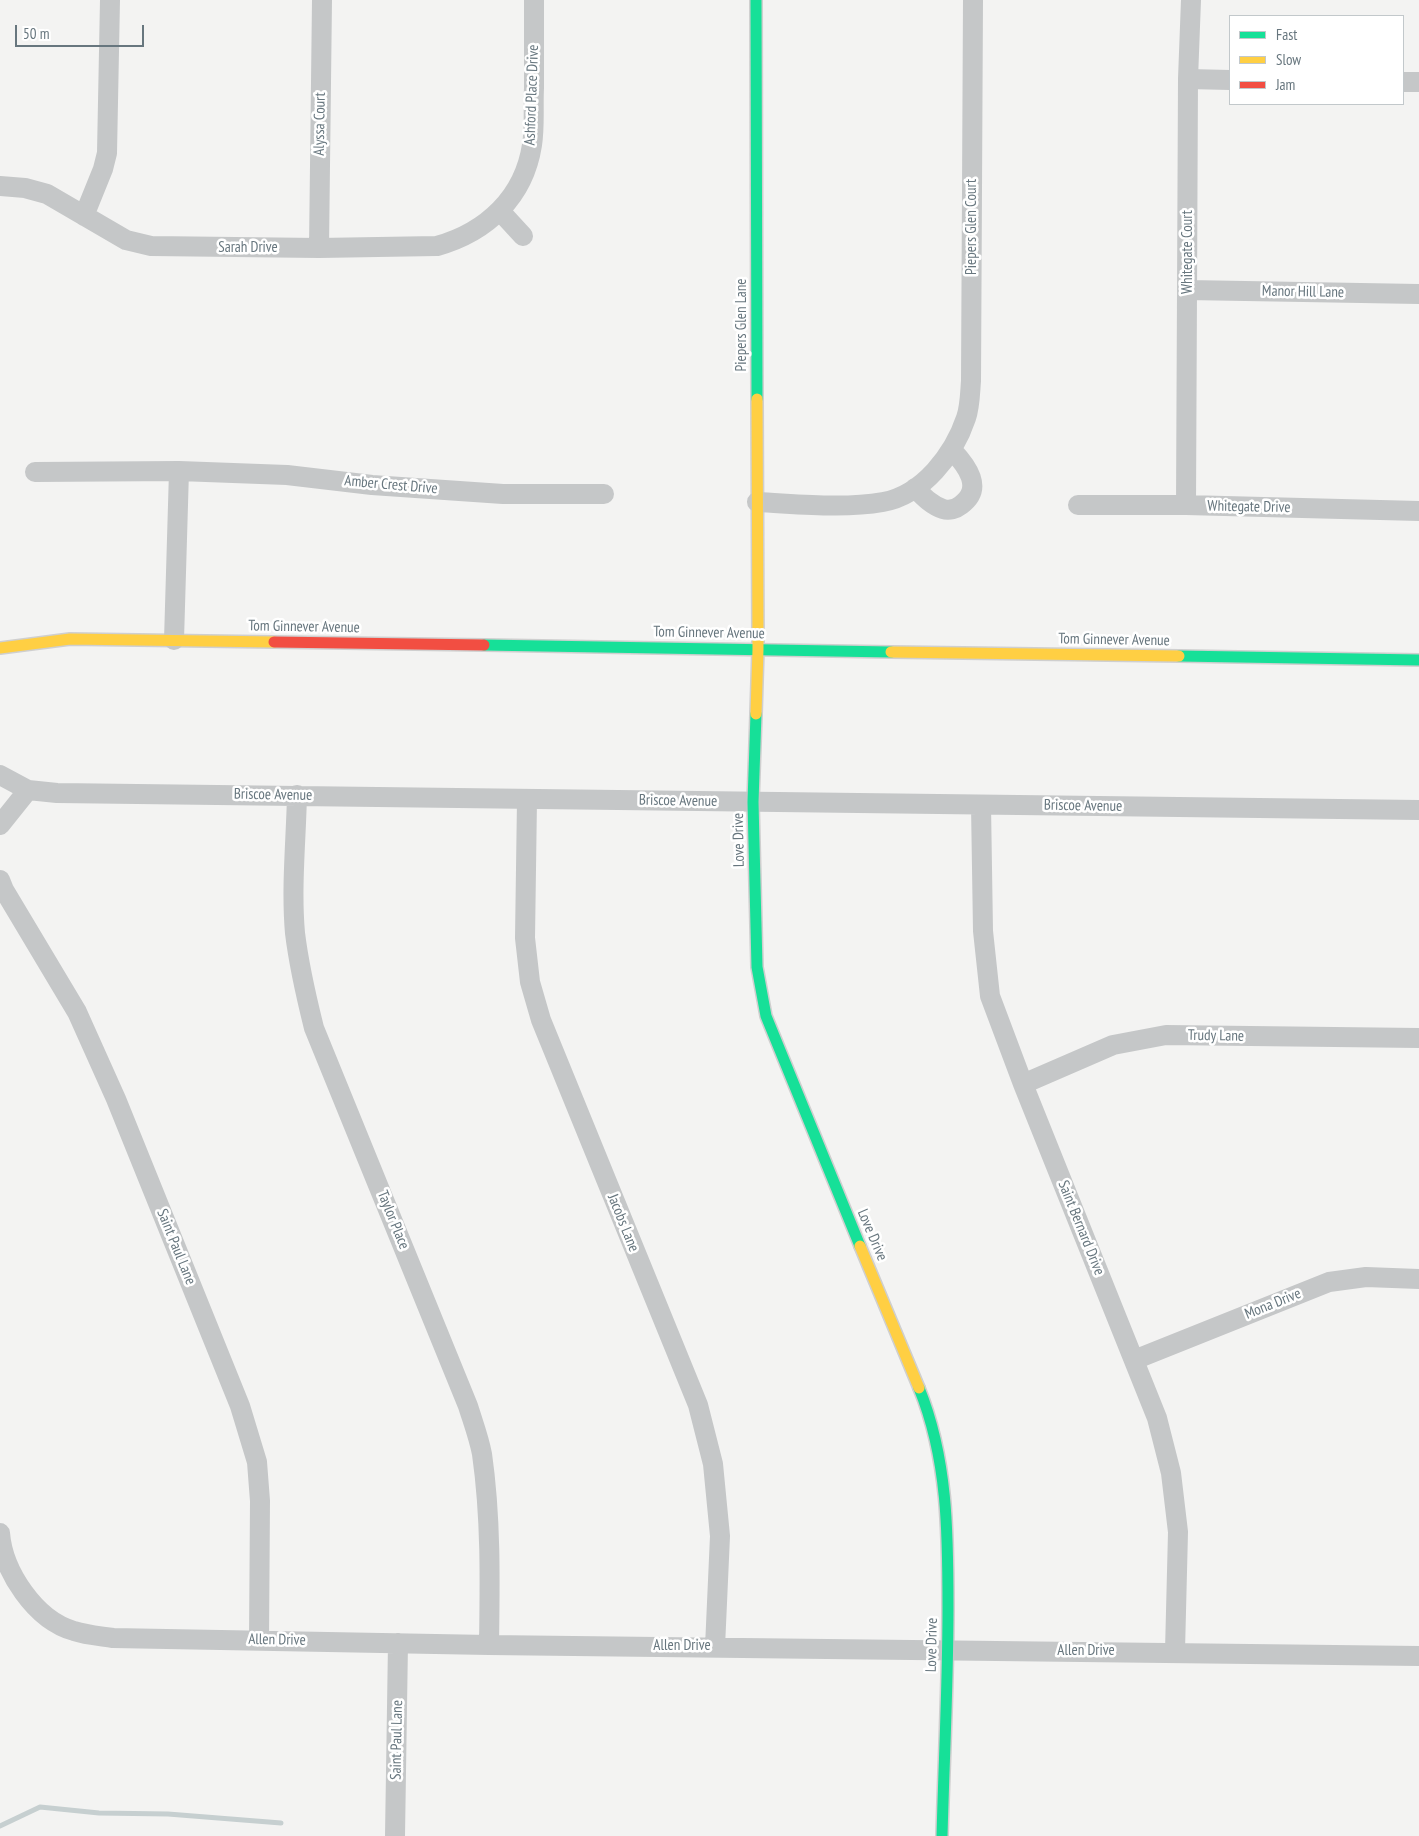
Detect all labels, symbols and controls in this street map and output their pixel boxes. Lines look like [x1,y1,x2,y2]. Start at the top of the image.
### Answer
scale bar [18,15,146,47]
legend [1229,15,1404,105]
text: 50 m [23,24,49,43]
text: Fast [1276,25,1297,44]
street label: Ashford Place Drive [521,44,543,146]
text: Slow [1276,50,1301,69]
text: Jam [1276,75,1295,94]
street label: Alyssa Court [310,92,330,156]
street label: Piepers Glen Court [963,179,981,275]
street label: Whitegate Court [1179,210,1197,294]
street label: Sarah Drive [218,239,278,257]
street label: Piepers Glen Lane [733,279,751,371]
street label: Manor Hill Lane [1262,282,1344,302]
street label: Amber Crest Drive [344,472,438,498]
street label: Whitegate Drive [1207,497,1291,517]
street label: Tom Ginnever Avenue [248,617,360,637]
street label: Tom Ginnever Avenue [653,623,765,643]
street label: Tom Ginnever Avenue [1058,630,1170,650]
street label: Briscoe Avenue [234,785,312,805]
street label: Briscoe Avenue [639,791,717,811]
street label: Briscoe Avenue [1044,796,1122,816]
street label: Love Drive [730,813,748,867]
street label: Trudy Lane [1188,1027,1244,1045]
street label: Saint Bernard Drive [1054,1178,1108,1278]
street label: Taylor Place [373,1188,413,1252]
street label: Jacobs Lane [603,1191,643,1255]
street label: Love Drive [853,1206,891,1264]
street label: Saint Paul Lane [153,1207,199,1287]
street label: Mona Drive [1242,1285,1304,1323]
street label: Love Drive [923,1618,941,1672]
street label: Allen Drive [248,1631,306,1649]
street label: Allen Drive [653,1637,711,1655]
street label: Allen Drive [1057,1642,1115,1660]
street label: Saint Paul Lane [387,1700,407,1780]

